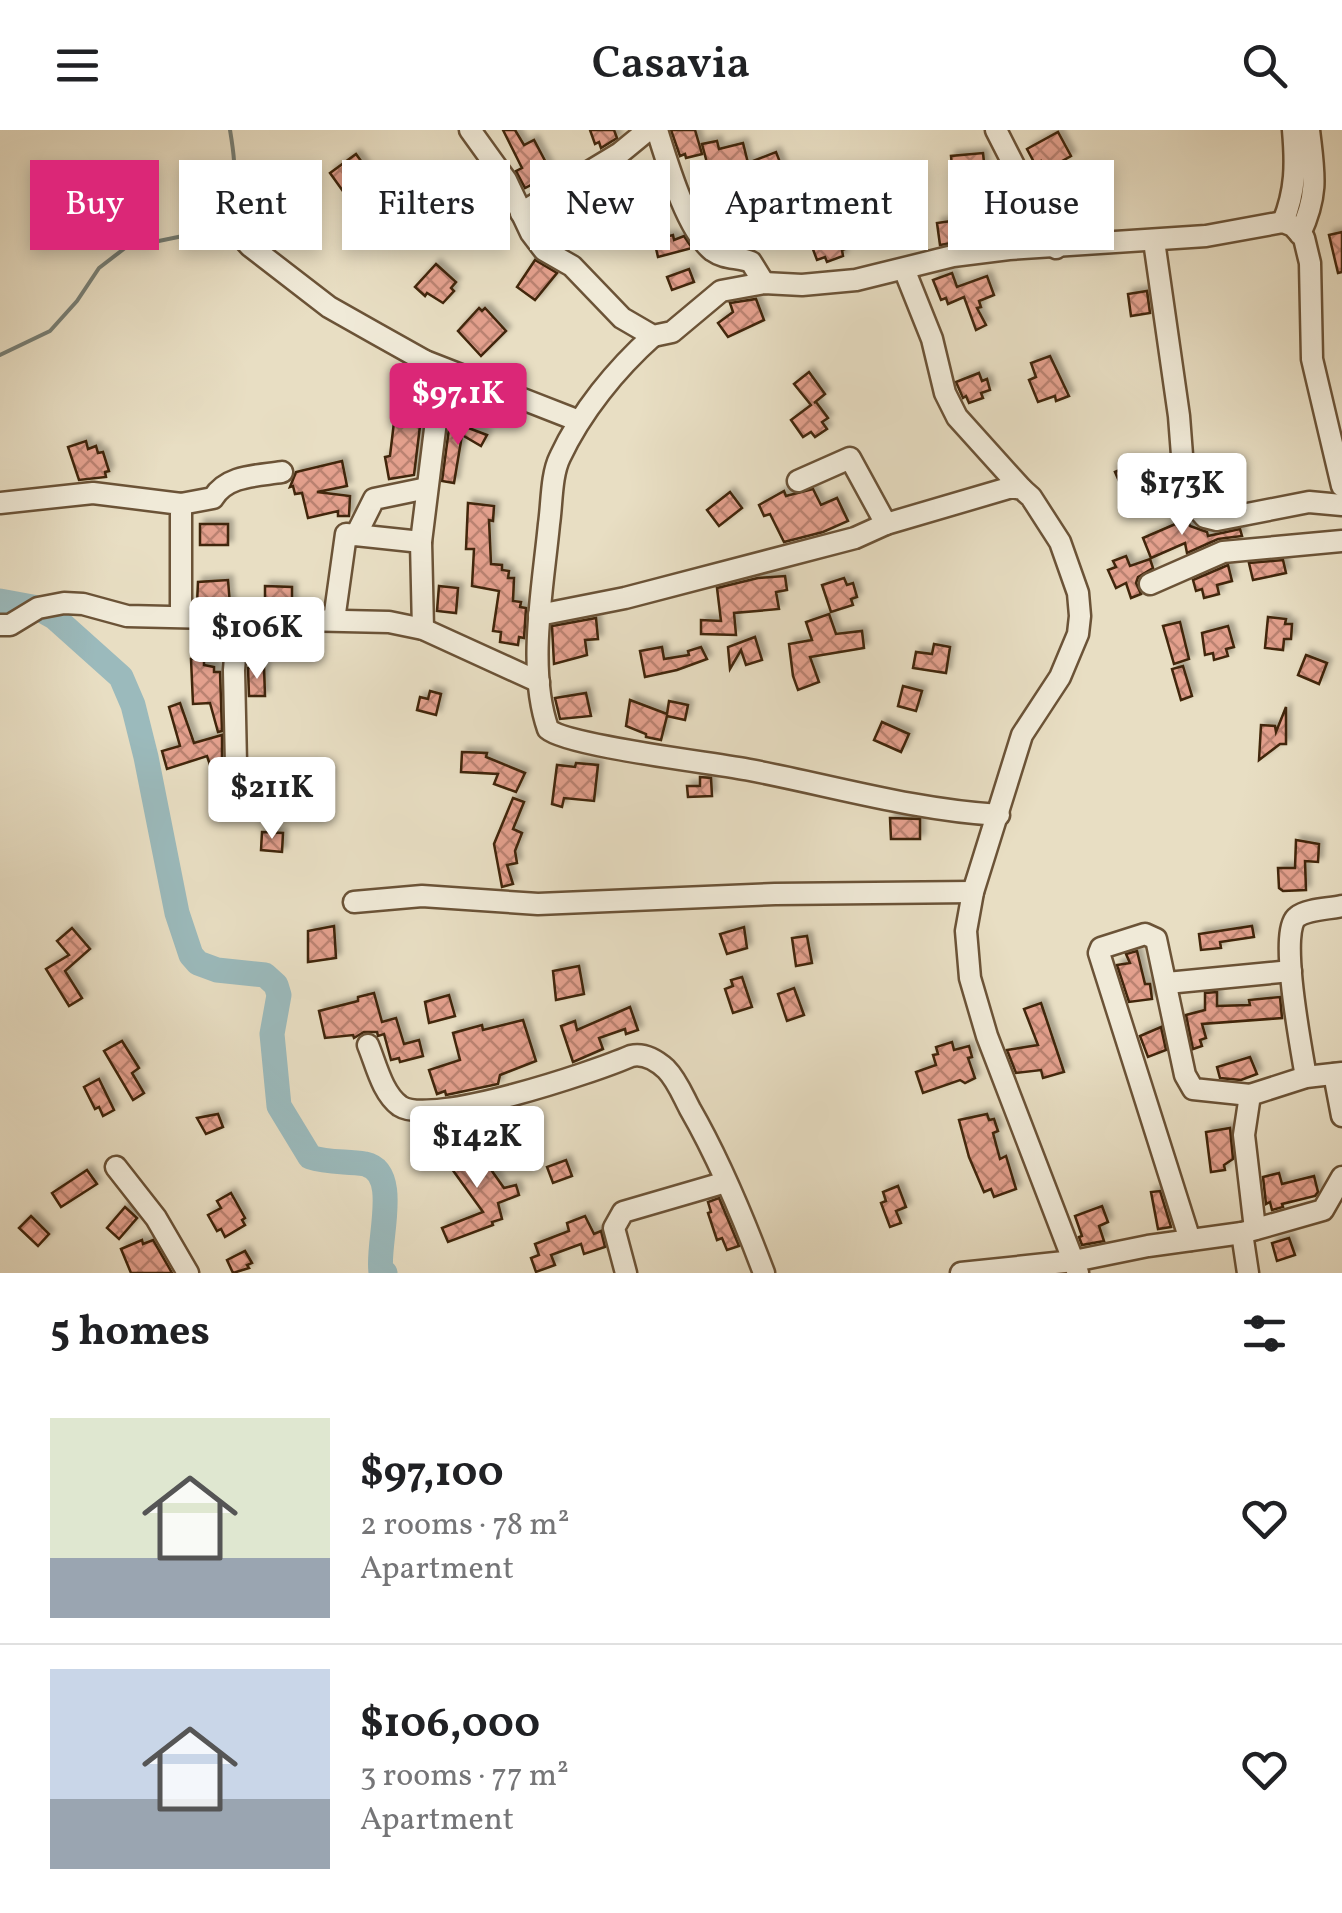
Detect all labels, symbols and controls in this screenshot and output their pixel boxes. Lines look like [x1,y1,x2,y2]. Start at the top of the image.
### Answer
text: Casavia [592,34,750,97]
icon: menu [50,38,105,93]
icon: search [1237,38,1292,93]
chip: Buy [30,160,159,250]
chip: Rent [179,160,322,250]
chip: Filters [342,160,510,250]
chip: New [530,160,670,250]
chip: Apartment [690,160,928,250]
chip: House [948,160,1114,250]
pin: $97.1K [377,363,539,448]
text: $97.1K [412,373,504,417]
pin: $173K [1112,453,1252,538]
text: $173K [1139,463,1225,507]
pin: $106K [187,597,327,682]
text: $106K [211,607,303,651]
pin: $211K [202,757,342,842]
text: $211K [230,767,314,811]
pin: $142K [407,1106,547,1191]
text: $142K [432,1116,522,1160]
text: 5 homes [50,1304,210,1363]
icon: filters [1237,1306,1292,1361]
text: $97,100 [360,1445,504,1504]
icon: home [130,1458,250,1578]
icon: heart [1237,1491,1292,1546]
text: 2 rooms · 78 m² [360,1504,570,1548]
text: Apartment [360,1548,514,1592]
text: $106,000 [360,1696,540,1755]
icon: home [130,1709,250,1829]
icon: heart [1237,1742,1292,1797]
text: 3 rooms · 77 m² [360,1755,569,1799]
text: Apartment [360,1799,514,1843]

